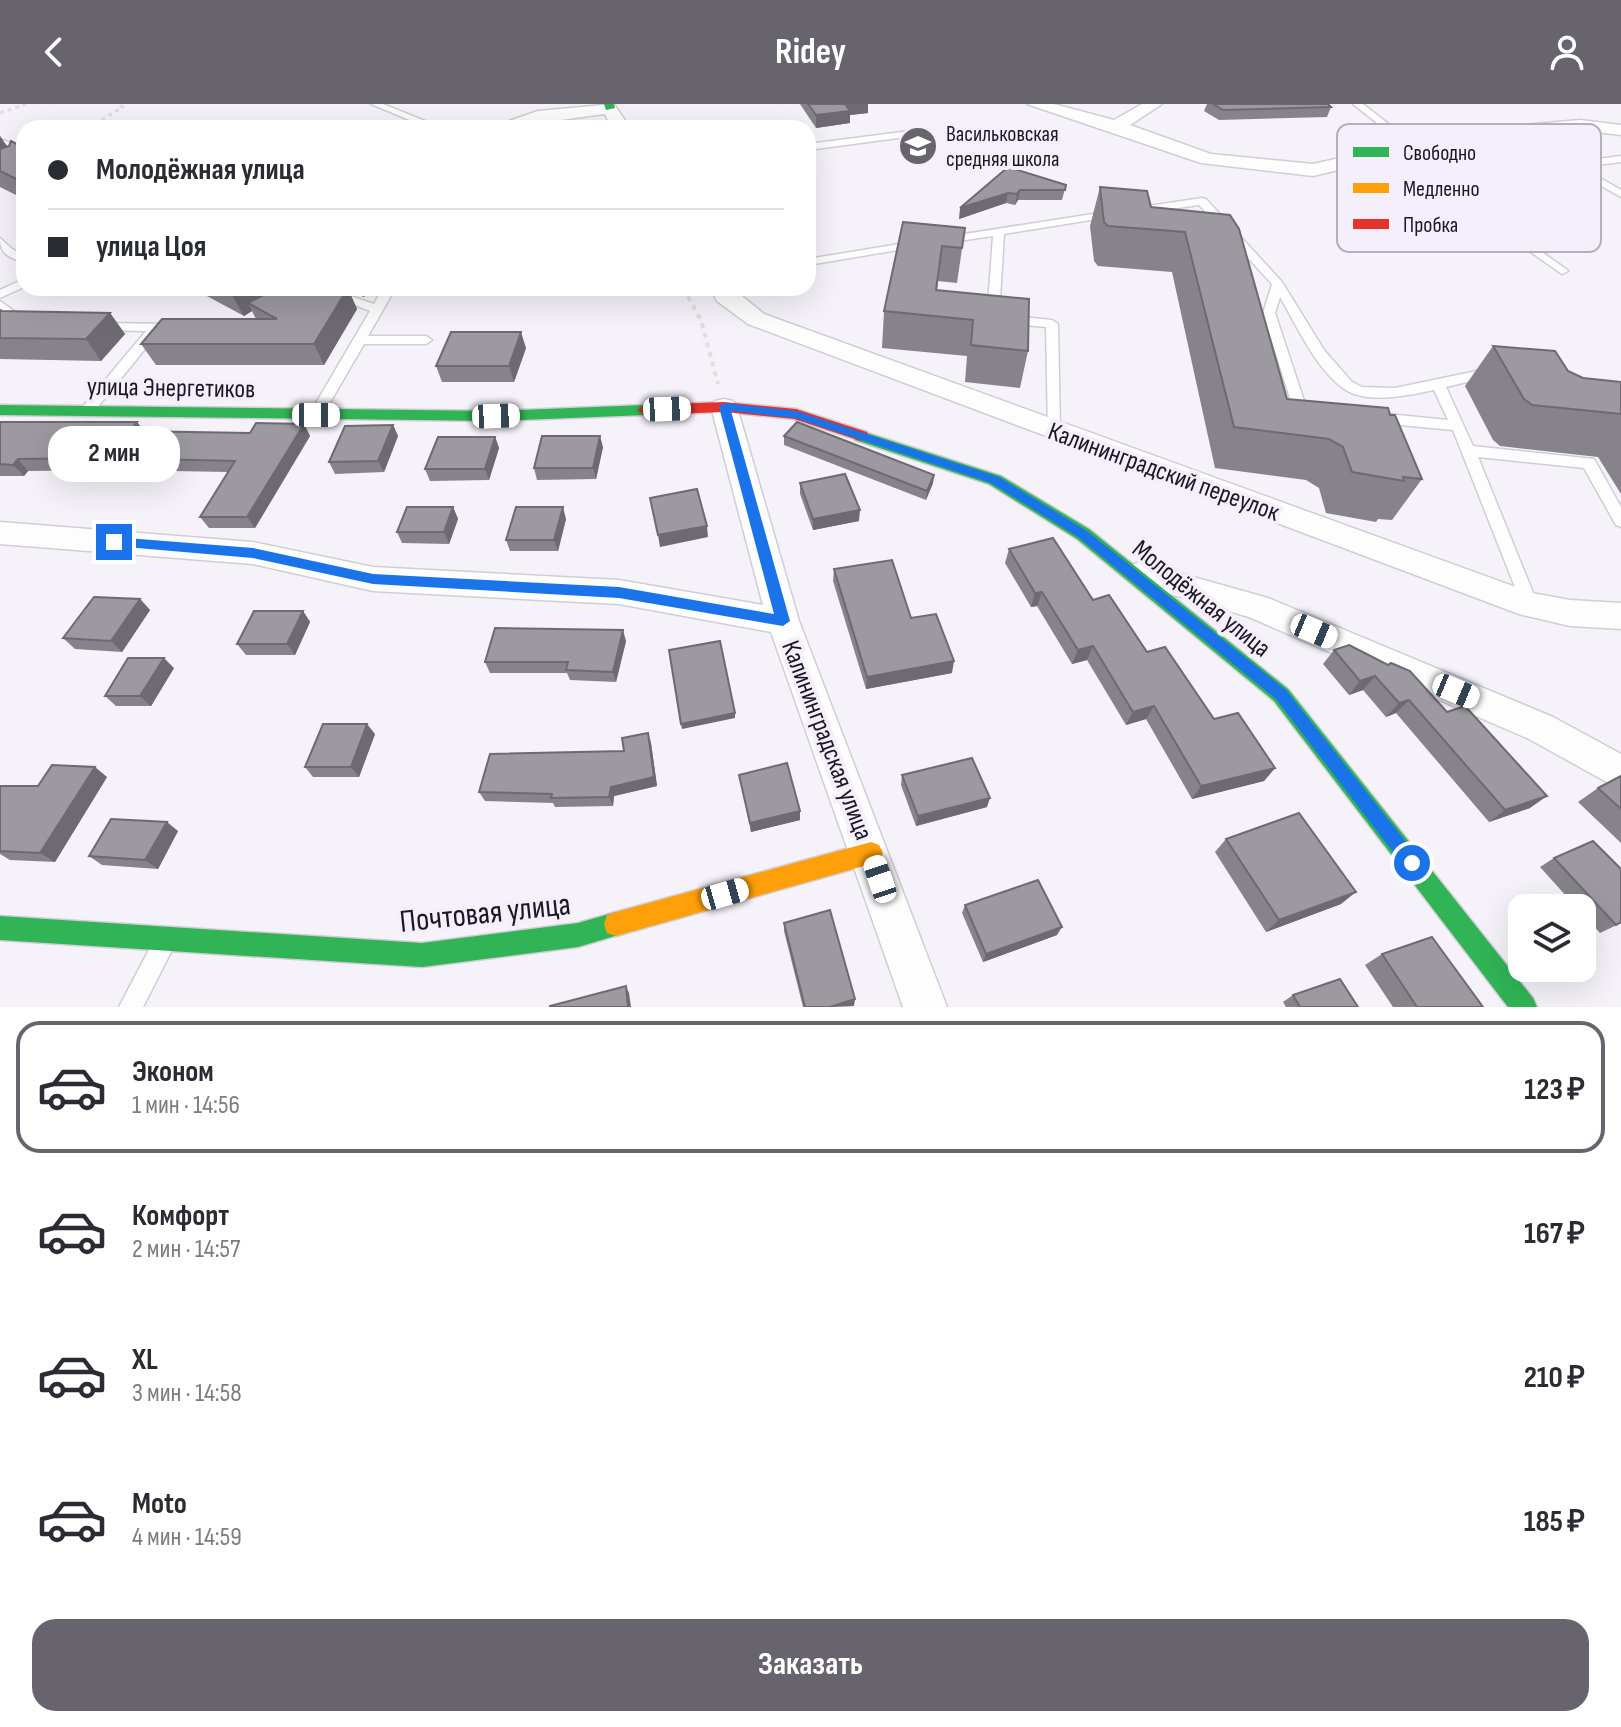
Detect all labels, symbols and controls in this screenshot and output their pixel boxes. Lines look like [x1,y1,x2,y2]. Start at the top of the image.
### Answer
icon: back [32,30,76,74]
icon: person [1545,30,1589,74]
text: Ridey [775,31,846,74]
place label: Васильковская средняя школа [946,121,1060,173]
legend [1337,124,1601,252]
school or university icon: Васильковская средняя школа [897,125,939,167]
text: Свободно [1403,140,1476,167]
text: Молодёжная улица [96,152,305,188]
text: Медленно [1403,176,1480,203]
text: Пробка [1403,212,1458,239]
text: улица Цоя [96,229,206,265]
street label: улица Энергетиков [87,372,255,405]
car [643,396,691,422]
car [292,403,340,427]
car [472,403,520,429]
street label: Калининградский переулок [1044,416,1283,529]
callout: 2 мин [48,426,180,482]
text: 2 мин [88,438,140,469]
route end [96,524,132,560]
street label: Молодёжная улица [1126,534,1276,664]
car [1287,611,1341,651]
street label: Калининградская улица [774,637,879,844]
car [1429,671,1483,711]
route start [1394,845,1430,881]
car [861,852,899,906]
car [699,876,751,912]
street label: Почтовая улица [398,885,573,942]
map controls [1508,894,1596,982]
button: layers [1508,894,1596,982]
icon: car [36,1051,108,1123]
text: Эконом [132,1054,214,1090]
text: 123 ₽ [1524,1072,1585,1108]
text: 1 мин · 14:56 [132,1090,240,1121]
icon: car [36,1195,108,1267]
text: Комфорт [132,1198,229,1234]
text: 167 ₽ [1524,1216,1585,1252]
text: 2 мин · 14:57 [132,1234,240,1265]
icon: car [36,1339,108,1411]
text: XL [132,1342,158,1378]
text: 210 ₽ [1524,1360,1585,1396]
text: 3 мин · 14:58 [132,1378,242,1409]
icon: car [36,1483,108,1555]
text: Moto [132,1486,187,1522]
text: 185 ₽ [1524,1504,1585,1540]
text: 4 мин · 14:59 [132,1522,242,1553]
button: Заказать [32,1619,1589,1711]

